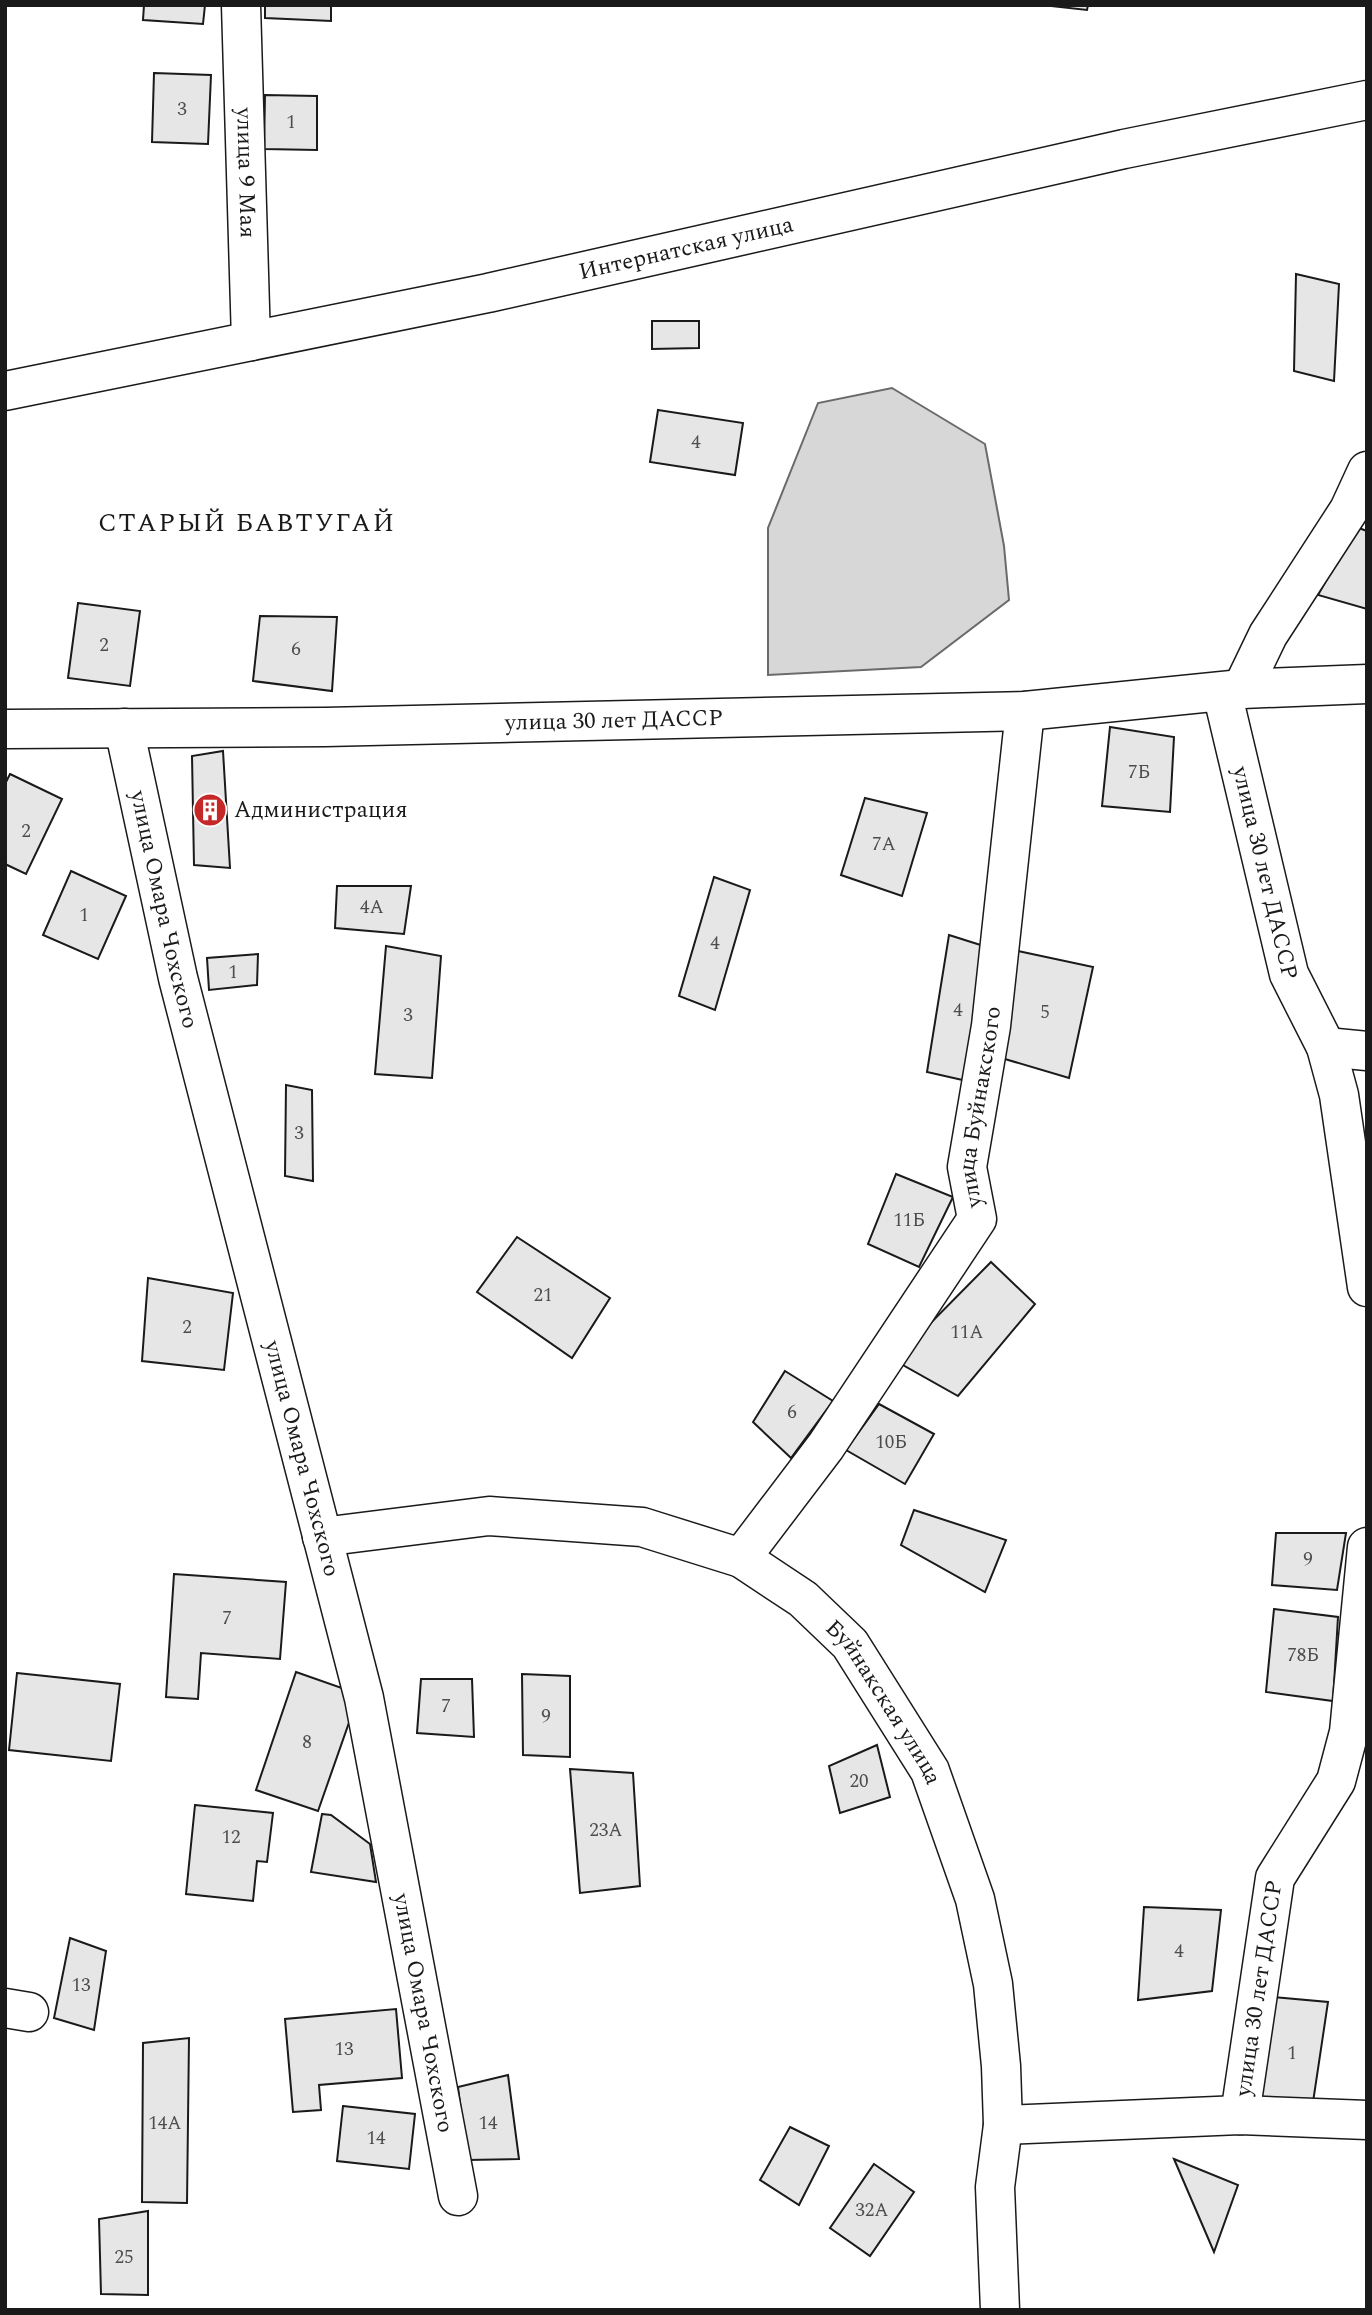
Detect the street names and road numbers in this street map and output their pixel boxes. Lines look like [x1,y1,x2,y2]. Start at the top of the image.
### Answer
street label: улица 9 Мая [227,106,265,239]
street label: Интернатская улица [575,207,797,289]
street label: улица 30 лет ДАССР [503,700,723,740]
street label: улица 30 лет ДАССР [1223,762,1307,983]
street label: улица Омара Чохского [120,786,208,1032]
street label: улица Буйнакского [949,1004,1011,1212]
street label: улица Омара Чохского [255,1336,349,1580]
street label: Буйнакская улица [817,1611,951,1789]
street label: улица 30 лет ДАССР [1225,1878,1292,2100]
street label: улица Омара Чохского [384,1889,463,2136]

